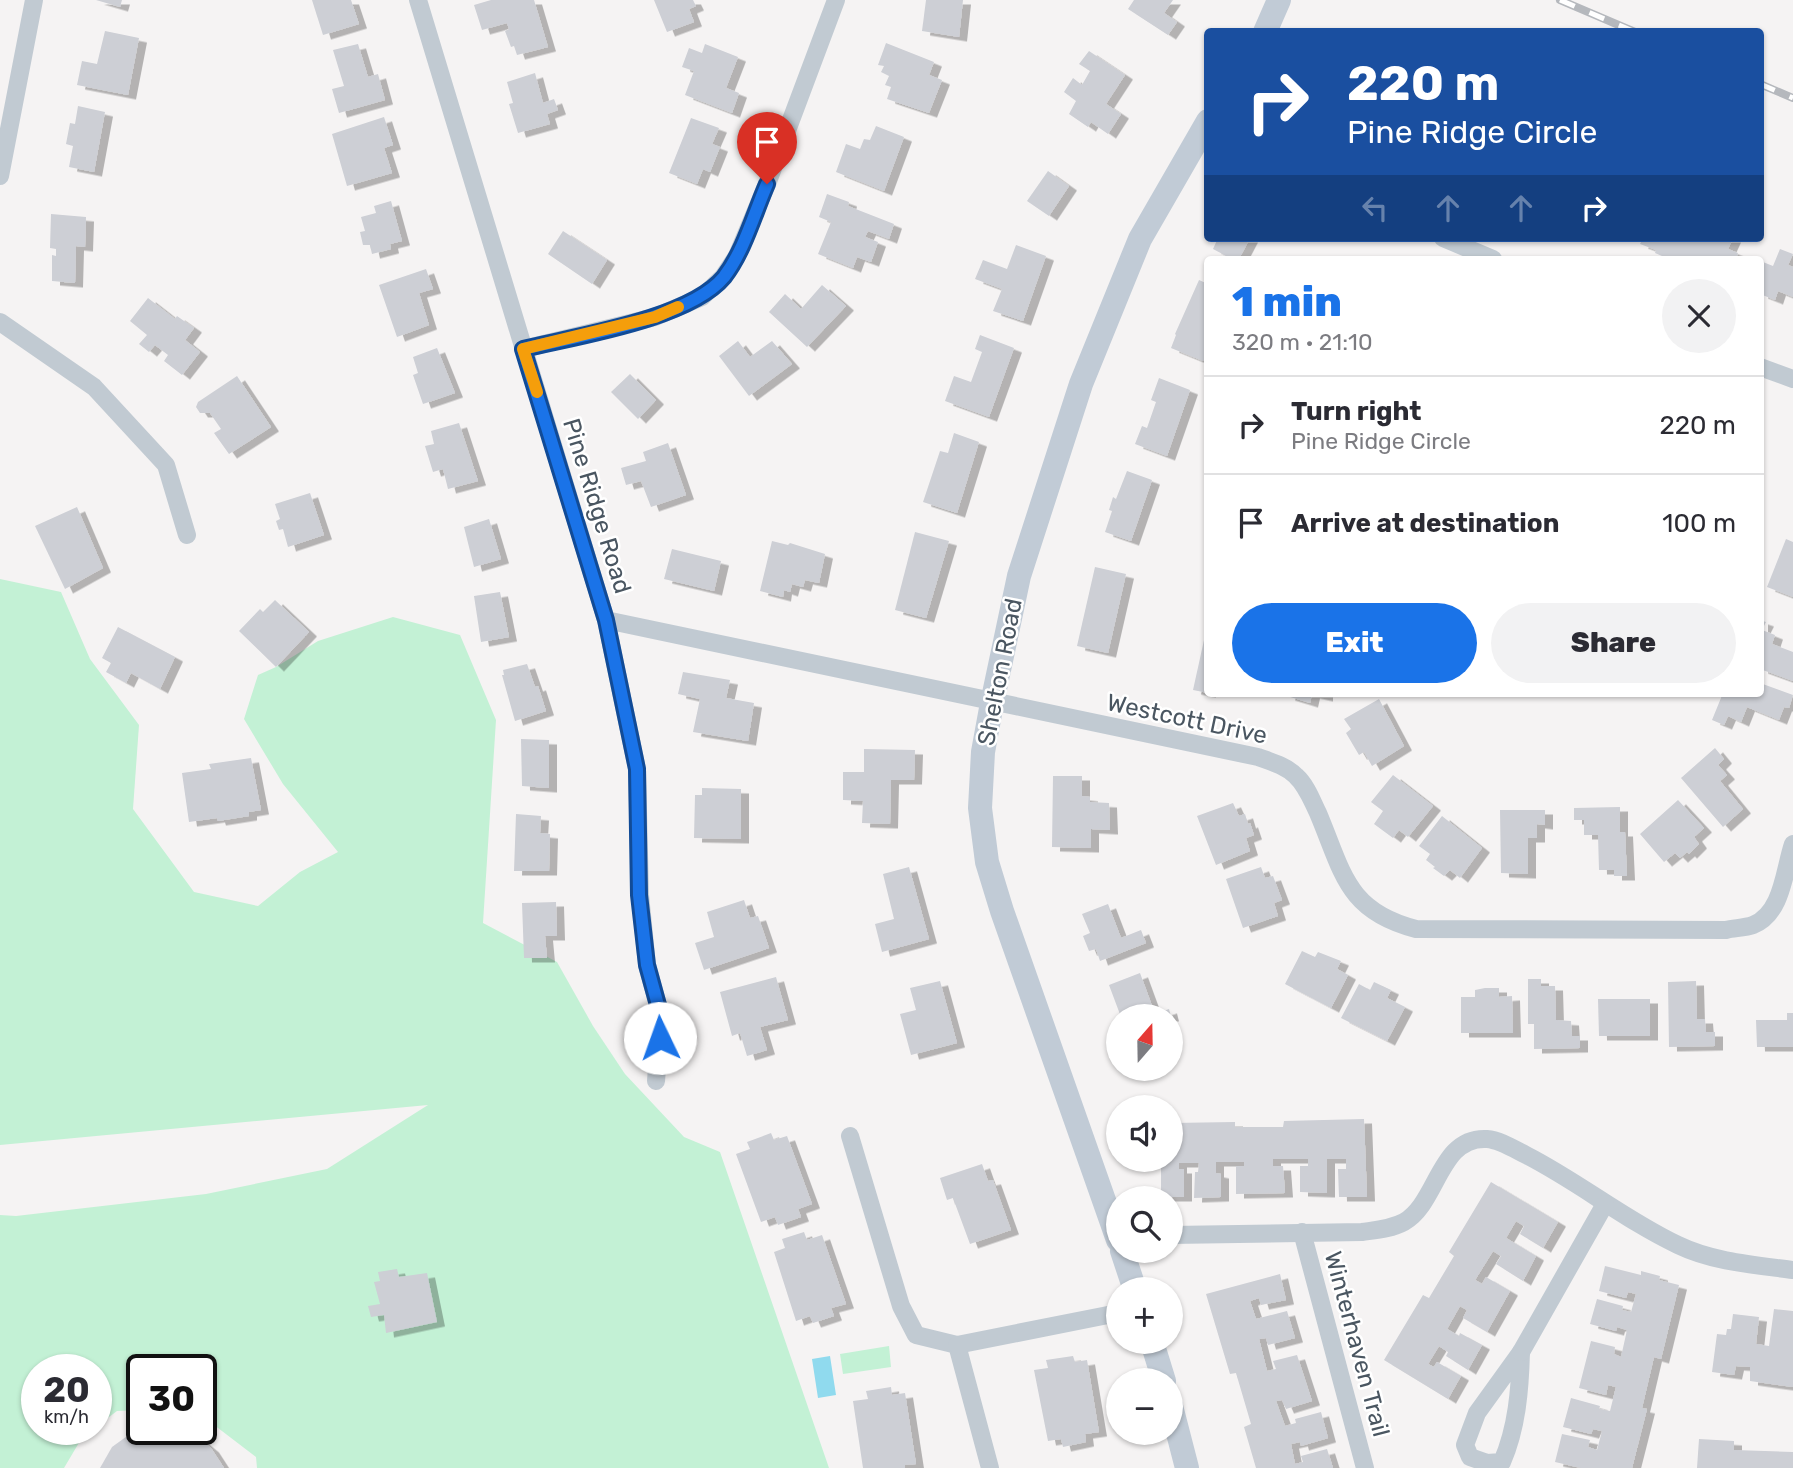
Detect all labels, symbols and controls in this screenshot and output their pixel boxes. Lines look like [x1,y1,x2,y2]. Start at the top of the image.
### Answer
text: 220 m [1347,54,1499,112]
icon: right [1232,56,1323,147]
pin [737,112,797,184]
text: Pine Ridge Circle [1347,113,1597,151]
icon: arrive [748,123,786,161]
icon: left [1356,189,1394,227]
icon: ahead [1429,189,1467,227]
icon: ahead [1502,189,1540,227]
icon: right [1575,189,1613,227]
text: 1 min [1232,277,1342,327]
button: close [1662,279,1736,353]
text: 320 m · 21:10 [1232,328,1373,356]
text: Turn right [1291,396,1421,427]
icon: right [1232,406,1270,444]
text: 220 m [1659,410,1736,441]
street label: Pine Ridge Road [557,415,637,597]
text: Pine Ridge Circle [1291,427,1471,455]
icon: arrive [1232,504,1270,542]
text: Arrive at destination [1291,508,1559,539]
text: 100 m [1662,508,1736,539]
street label: Shelton Road [972,596,1028,748]
button: Exit [1232,603,1477,683]
button: Share [1491,603,1736,683]
street label: Westcott Drive [1104,688,1270,750]
position arrow [623,1001,697,1075]
north arrow [1106,1004,1183,1082]
map controls [1106,1004,1183,1445]
button: sound [1106,1095,1183,1172]
button: search [1106,1186,1183,1263]
street label: Winterhaven Trail [1319,1248,1395,1440]
button: + [1106,1277,1183,1354]
speed limit sign: 30 [126,1354,217,1445]
button: − [1106,1368,1183,1445]
text: 20 [43,1369,90,1411]
text: km/h [44,1406,89,1428]

